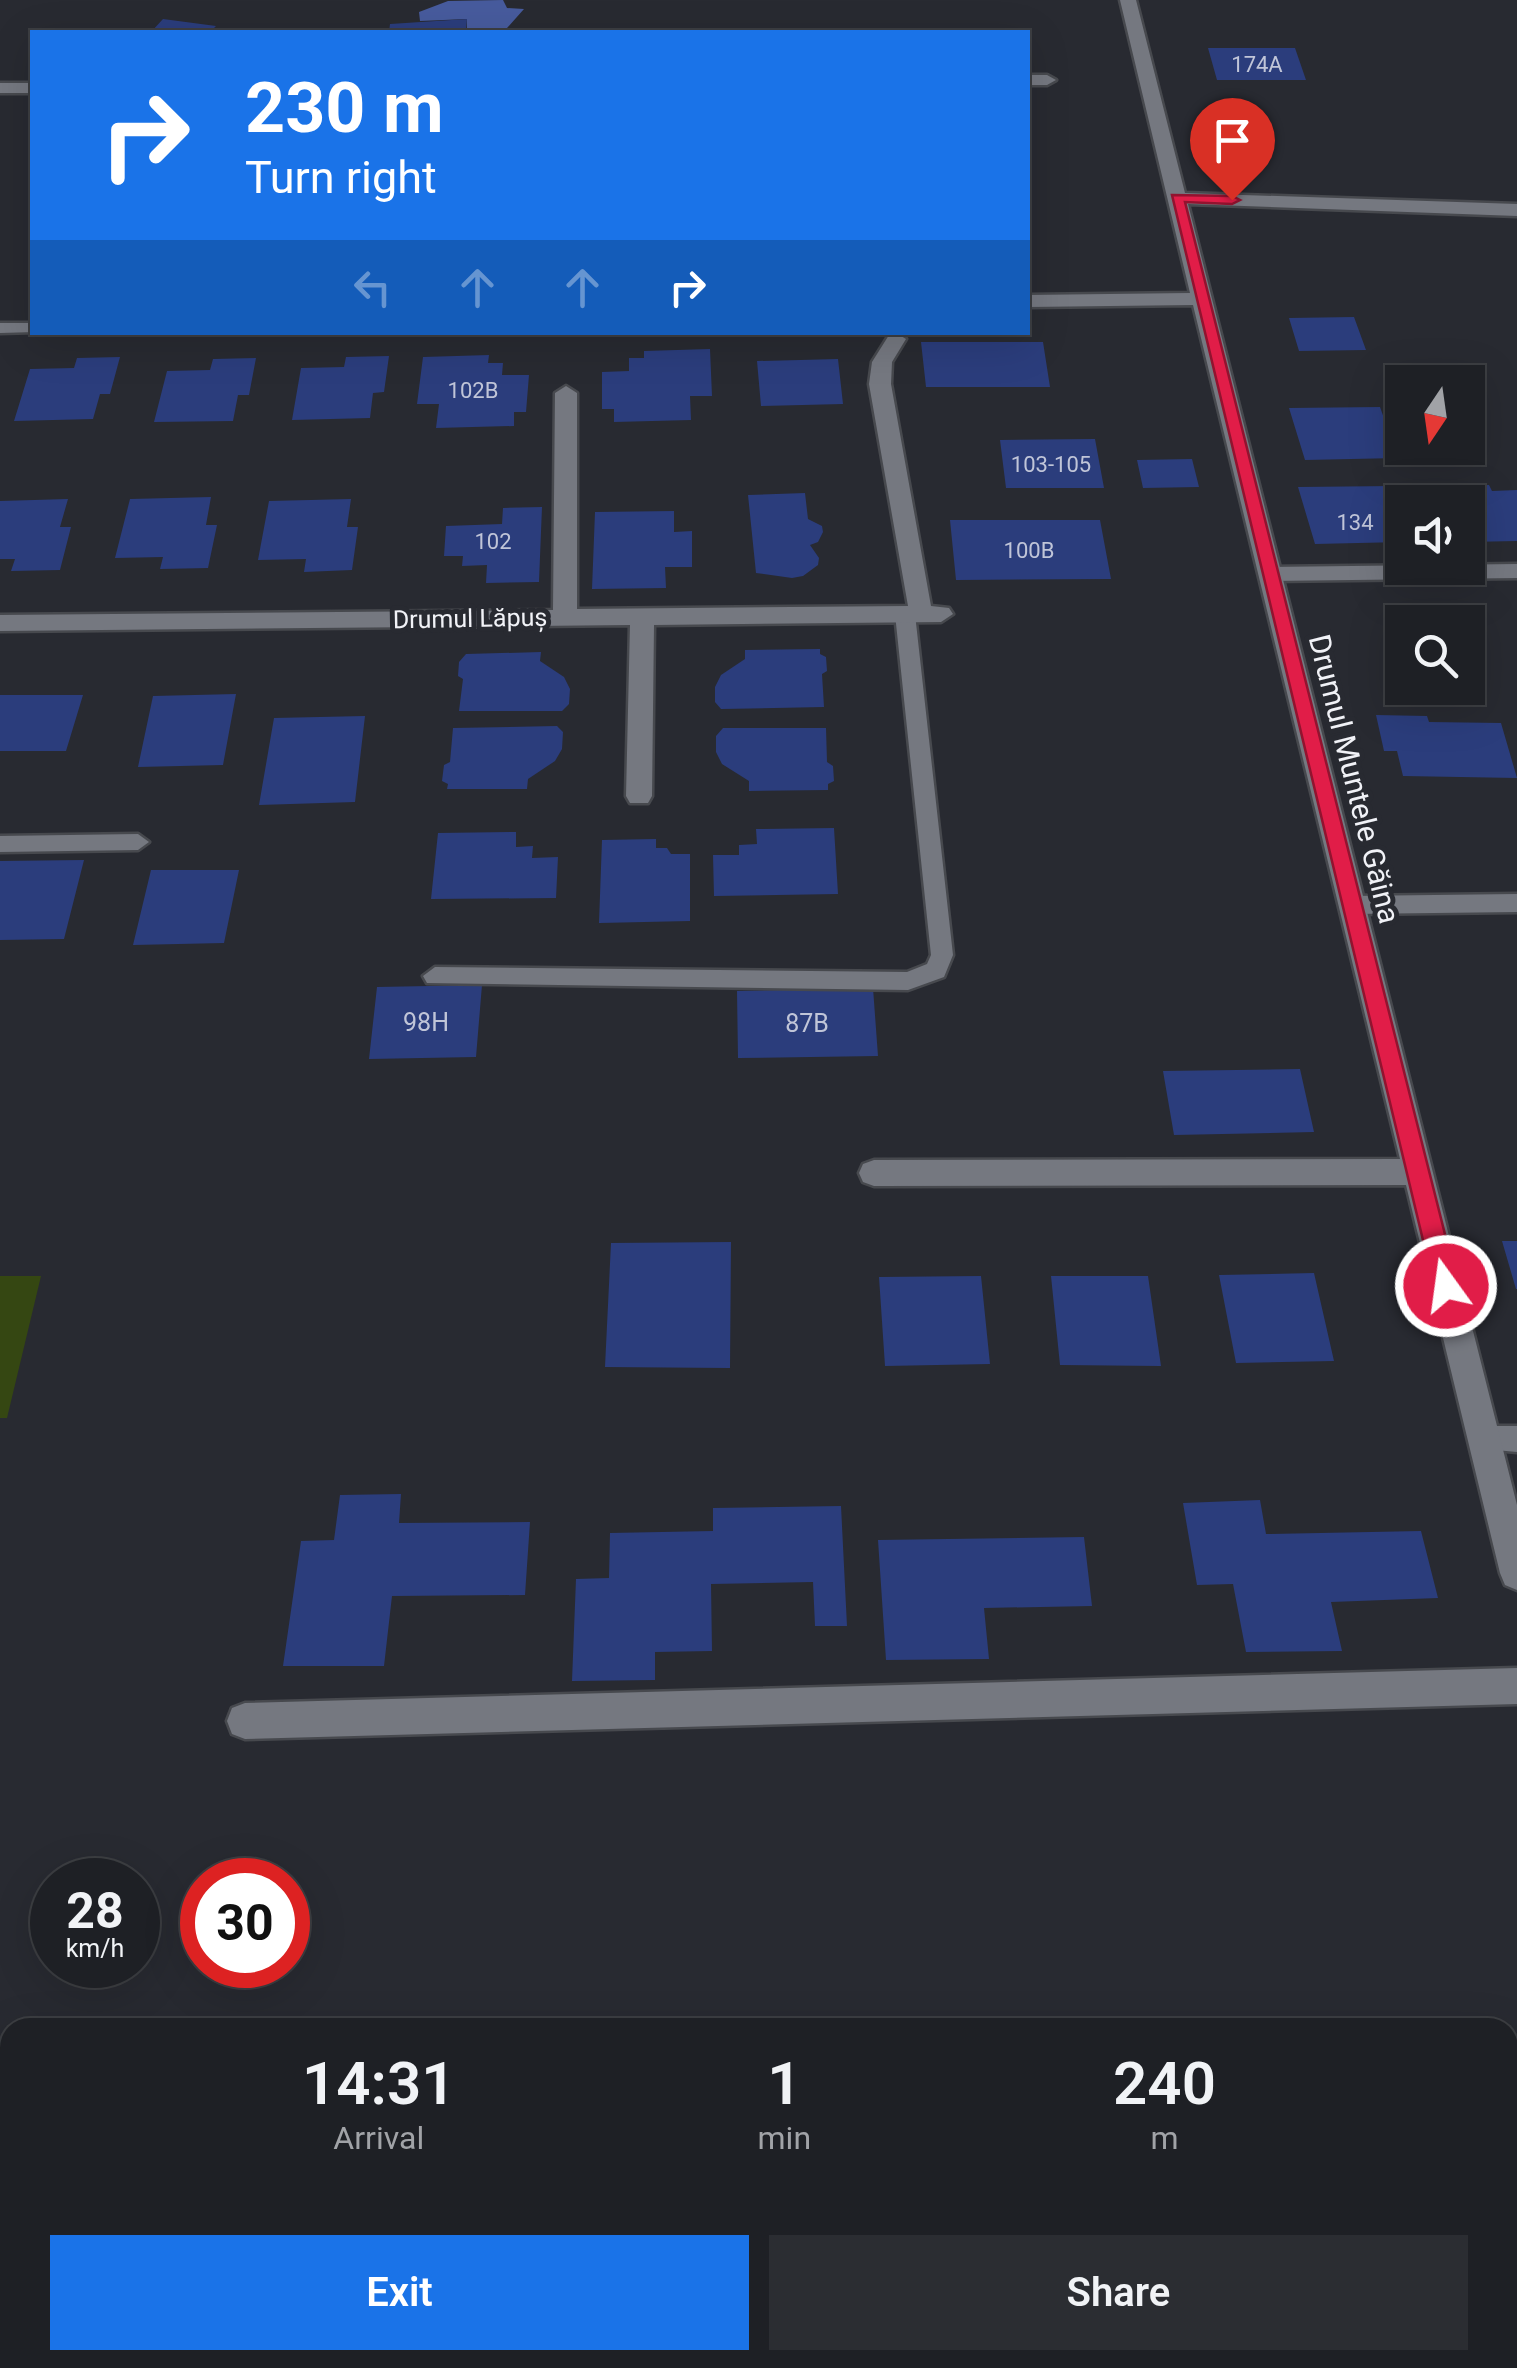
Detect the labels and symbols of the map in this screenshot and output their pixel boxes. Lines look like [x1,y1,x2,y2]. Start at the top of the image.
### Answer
house number: 174A [1231,52,1283,77]
pin [1190,98,1275,201]
north arrow [1385,365,1485,465]
house number: 102B [448,378,498,403]
house number: 103-105 [1011,452,1091,477]
house number: 134 [1336,510,1374,535]
house number: 102 [474,529,512,554]
house number: 100B [1004,538,1054,563]
street label: Drumul Lăpuș [393,603,547,635]
street label: Drumul Muntele Găina [1302,631,1407,927]
house number: 98H [403,1008,449,1037]
house number: 87B [785,1009,829,1038]
position arrow [1394,1234,1498,1338]
speed limit sign: 30 [180,1858,310,1988]

